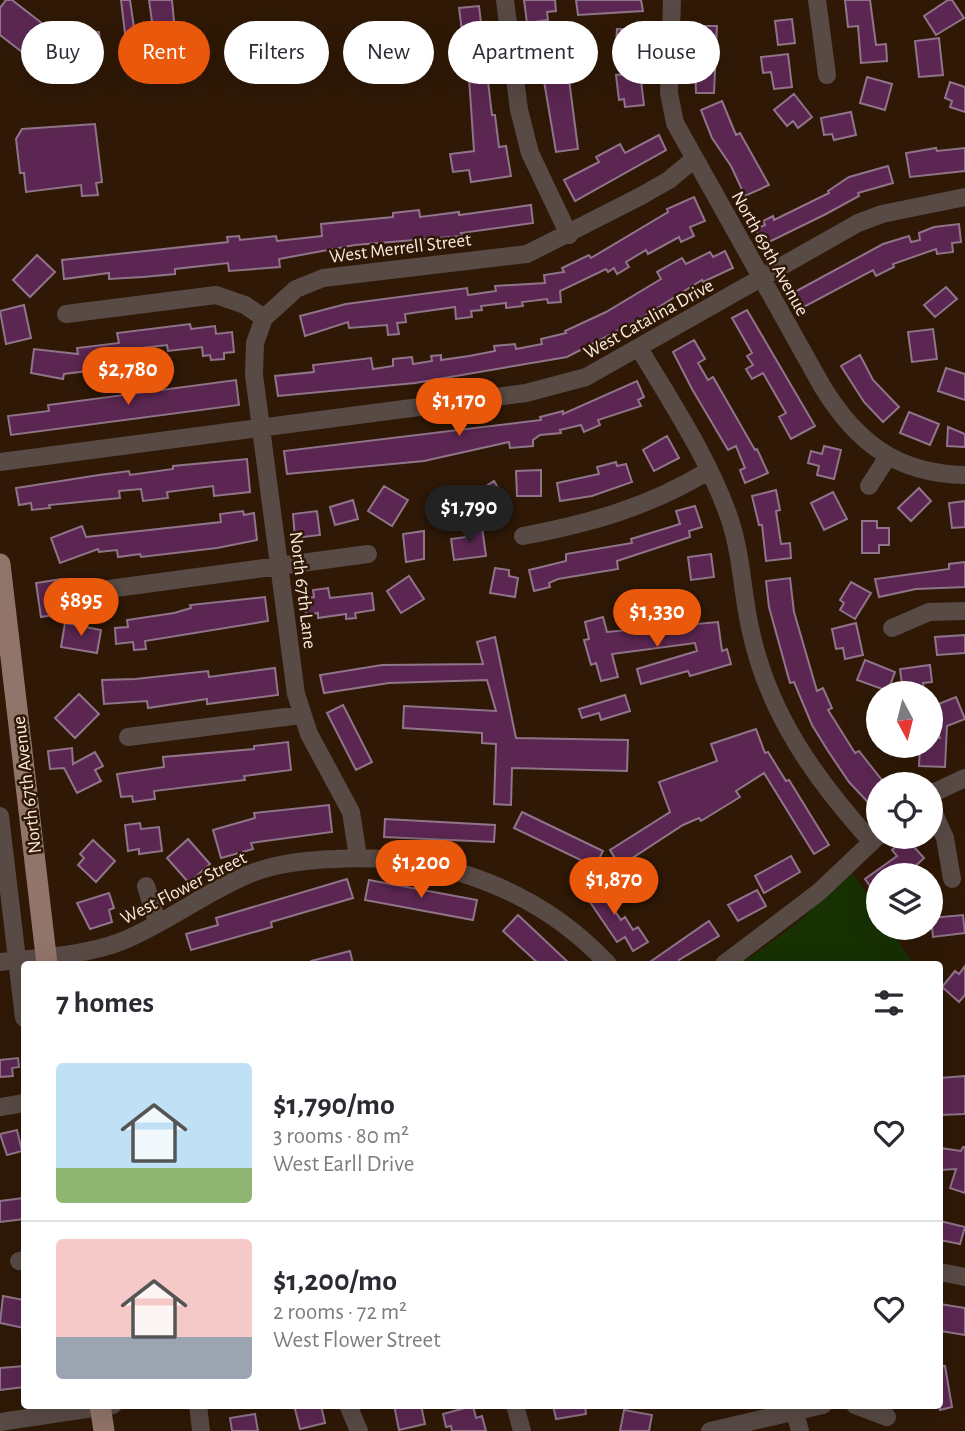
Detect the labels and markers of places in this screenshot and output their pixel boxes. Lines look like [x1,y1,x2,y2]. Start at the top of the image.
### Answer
pin: $2,780 [71,348,185,407]
pin: $1,170 [402,378,516,438]
pin: $1,790 [412,486,526,545]
pin: $895 [40,578,122,638]
pin: $1,330 [600,590,714,649]
pin: $1,200 [364,841,478,900]
pin: $1,870 [557,858,671,917]

